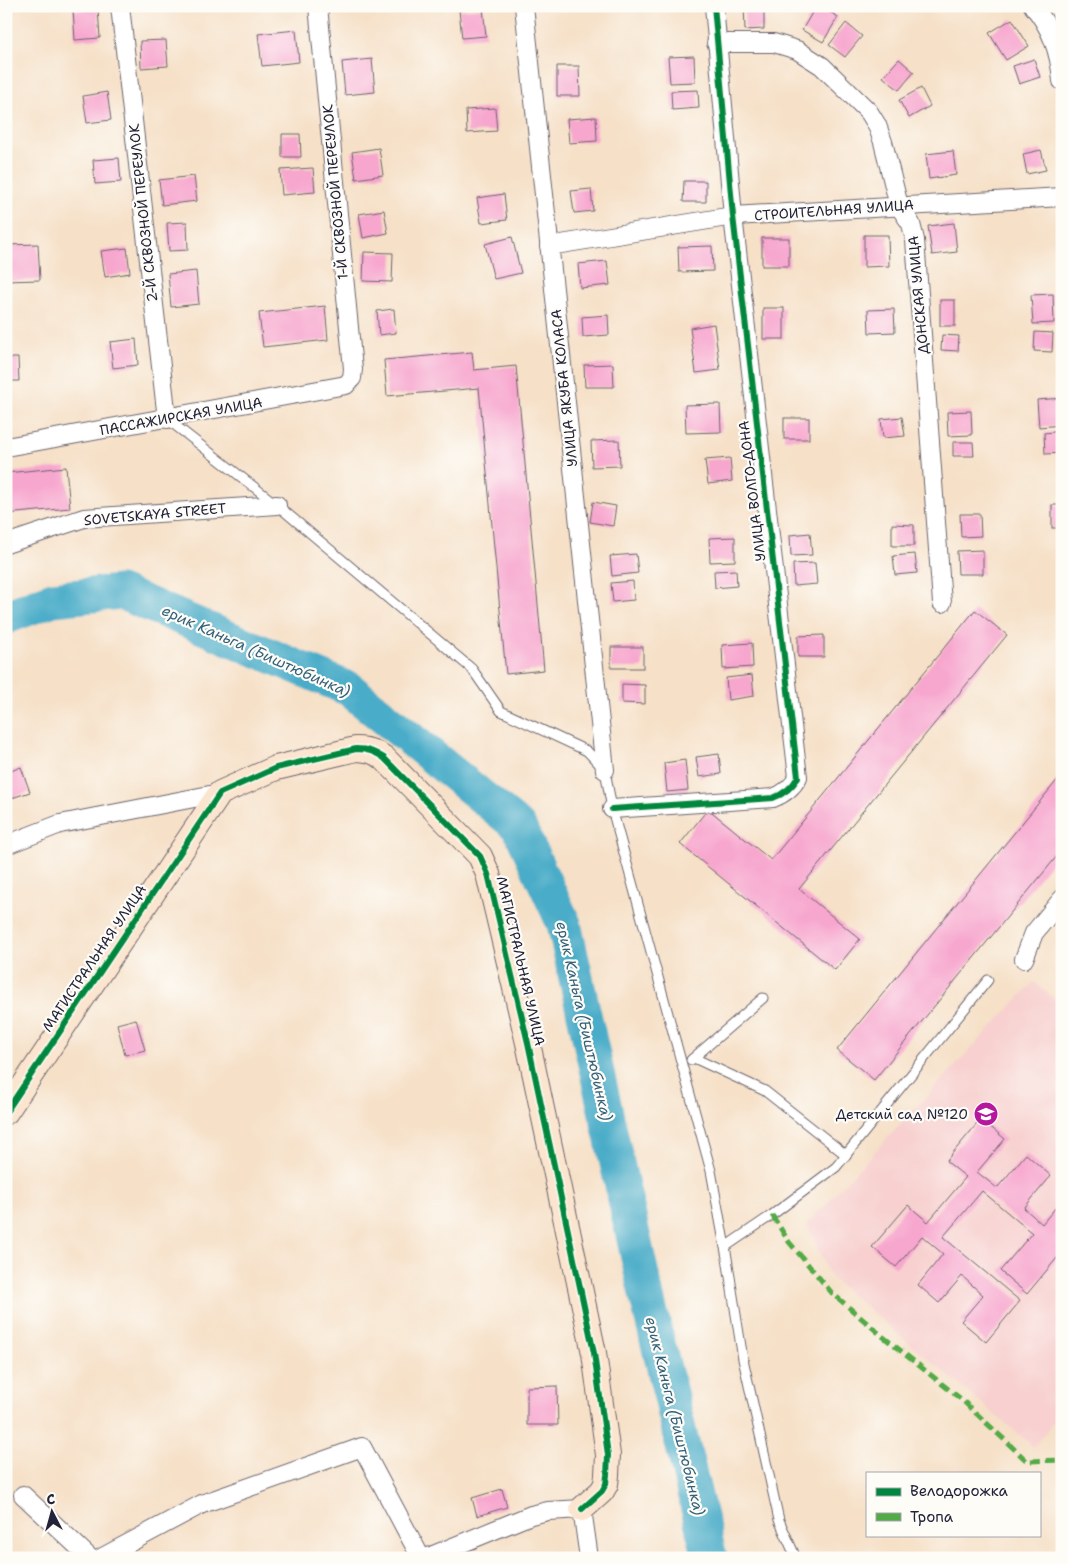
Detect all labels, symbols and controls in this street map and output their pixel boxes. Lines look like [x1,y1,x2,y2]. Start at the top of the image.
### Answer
street label: 1-Й СКВОЗНОЙ ПЕРЕУЛОК [318,104,352,280]
street label: 2-Й СКВОЗНОЙ ПЕРЕУЛОК [125,123,161,303]
street label: СТРОИТЕЛЬНАЯ УЛИЦА [754,195,914,225]
street label: ДОНСКАЯ УЛИЦА [904,235,932,355]
street label: УЛИЦА ЯКУБА КОЛАСА [547,308,581,468]
street label: ПАССАЖИРСКАЯ УЛИЦА [98,393,264,439]
street label: УЛИЦА ВОЛГО-ДОНА [734,420,770,562]
street label: SOVETSKAYA STREET [83,499,227,529]
water label: ерик Каньга (Биштюбинка) [159,600,353,702]
street label: МАГИСТРАЛЬНАЯ УЛИЦА [493,874,549,1048]
street label: МАГИСТРАЛЬНАЯ УЛИЦА [38,881,150,1035]
water label: ерик Каньга (Биштюбинка) [551,919,617,1123]
school or university icon: Детский сад №120 [973,1101,999,1127]
place label: Детский сад №120 [836,1105,968,1123]
water label: ерик Каньга (Биштюбинка) [641,1315,709,1517]
legend [866,1472,1040,1536]
text: Велодорожка [910,1481,1009,1501]
north arrow [28,1486,78,1536]
text: С [45,1490,56,1508]
text: Тропа [910,1507,954,1527]

